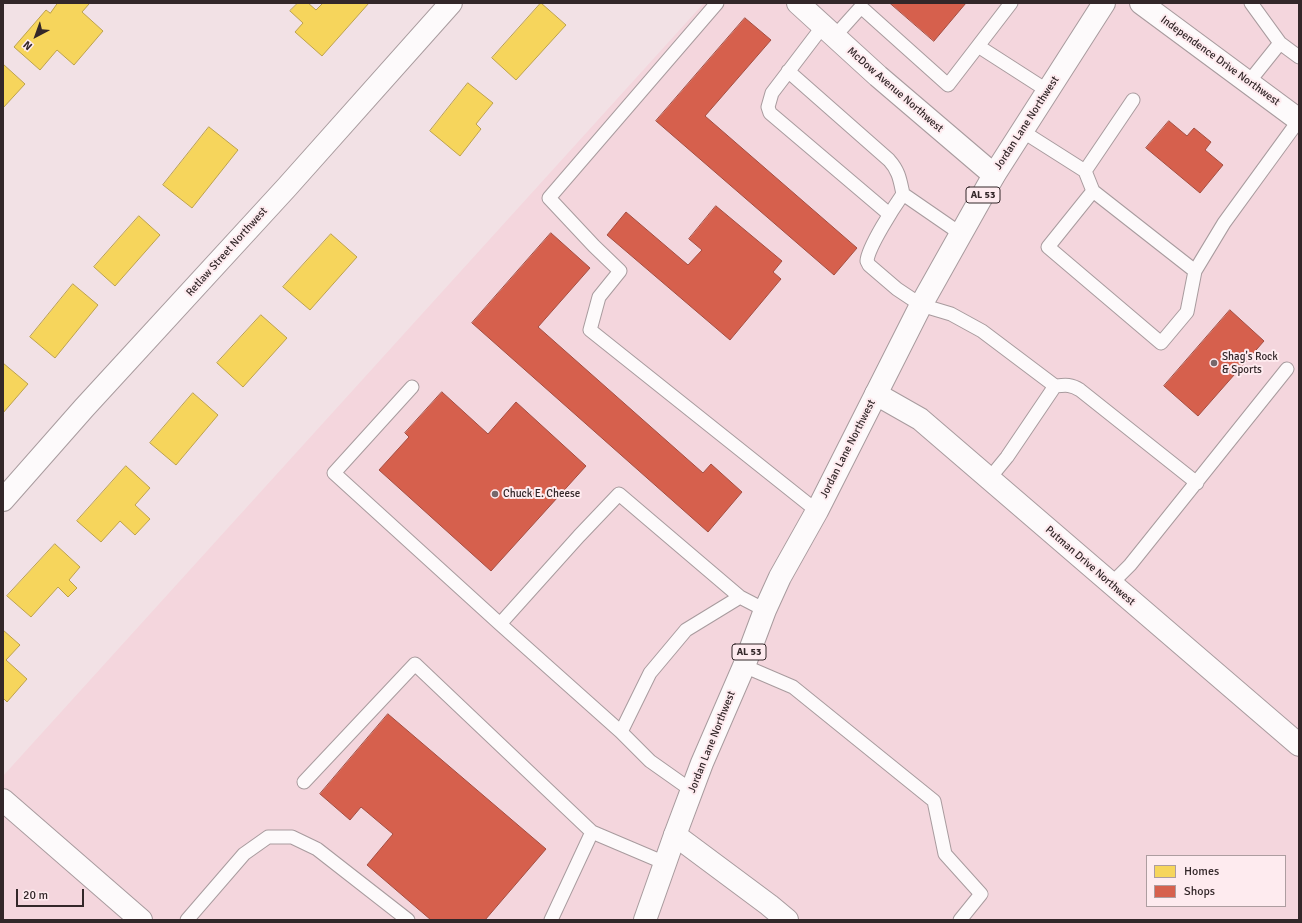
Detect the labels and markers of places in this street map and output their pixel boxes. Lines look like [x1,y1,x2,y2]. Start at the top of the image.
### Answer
place label: Shag's Rock & Sports [1222,350,1278,376]
marker: Shag's Rock & Sports [1209,358,1219,368]
place label: Chuck E. Cheese [503,487,580,501]
marker: Chuck E. Cheese [490,489,500,499]

